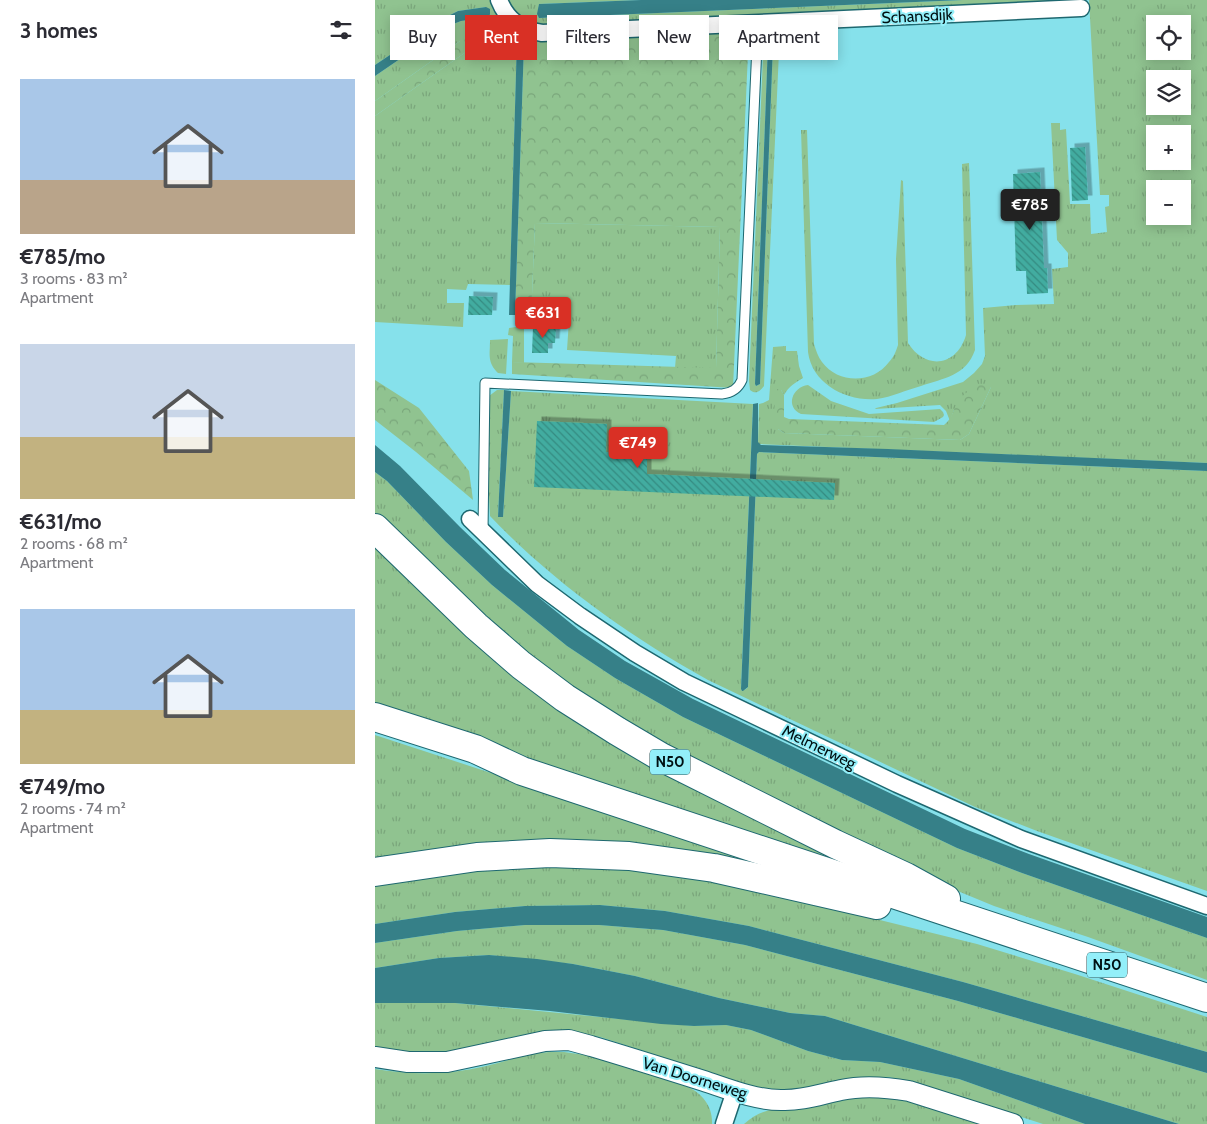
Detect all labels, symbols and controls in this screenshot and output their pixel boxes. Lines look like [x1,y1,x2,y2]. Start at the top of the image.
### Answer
street label: Schansdijk [881,5,954,27]
chip: Buy [390,15,455,60]
chip: Rent [465,15,537,60]
chip: Filters [547,15,629,60]
chip: New [639,15,709,60]
chip: Apartment [719,15,838,60]
map controls [1146,15,1191,225]
button: locate [1146,15,1191,60]
icon: filters [327,16,355,44]
text: 3 homes [20,18,98,43]
button: layers [1146,70,1191,115]
icon: home [143,111,233,201]
button: + [1146,125,1191,170]
button: − [1146,180,1191,225]
pin: €785 [1000,188,1060,231]
text: €785 [1012,195,1048,214]
text: €785/mo [20,244,105,269]
text: 3 rooms · 83 m² [20,269,128,288]
text: Apartment [20,288,93,307]
pin: €631 [513,296,573,339]
text: €631 [526,303,560,322]
icon: home [143,376,233,466]
pin: €749 [608,426,668,469]
text: €749 [620,433,656,452]
text: €631/mo [20,509,102,534]
text: 2 rooms · 68 m² [20,534,128,553]
text: Apartment [20,553,93,572]
icon: home [143,641,233,731]
street label: Melmerweg [779,721,860,773]
road number: N50 [650,750,690,774]
text: €749/mo [20,774,105,799]
text: 2 rooms · 74 m² [20,799,126,818]
text: Apartment [20,818,93,837]
road number: N50 [1087,952,1127,978]
street label: Van Doorneweg [640,1053,751,1103]

